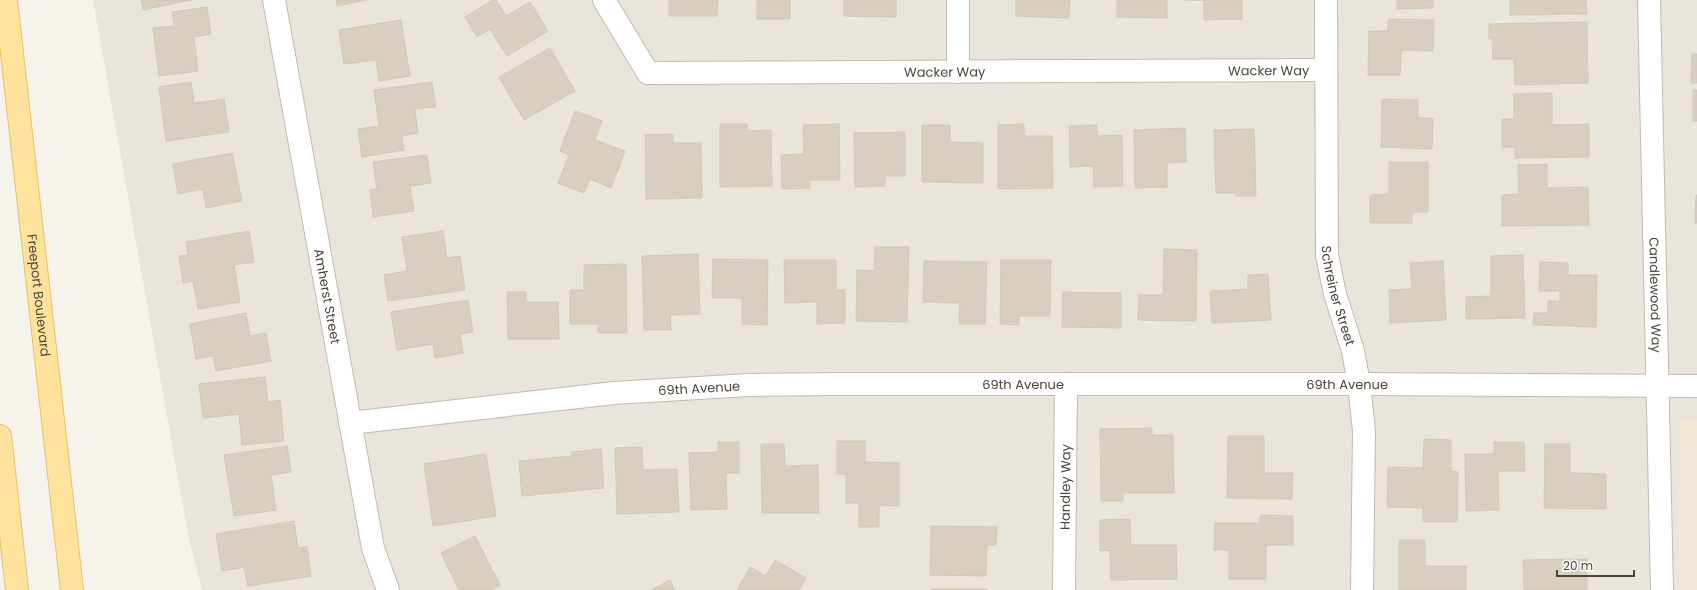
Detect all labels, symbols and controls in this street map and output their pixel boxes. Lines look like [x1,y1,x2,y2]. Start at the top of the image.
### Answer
street label: Wacker Way [1228,61,1310,80]
street label: Wacker Way [904,62,986,81]
street label: Freeport Boulevard [23,233,55,358]
street label: Candlewood Way [1645,237,1666,354]
street label: Schreiner Street [1317,246,1360,348]
street label: Amherst Street [310,247,345,346]
street label: 69th Avenue [1306,374,1388,394]
street label: 69th Avenue [982,375,1064,394]
street label: 69th Avenue [658,376,741,400]
street label: Handley Way [1055,443,1075,530]
scale bar [1557,552,1634,578]
text: 20 m [1563,557,1593,574]

